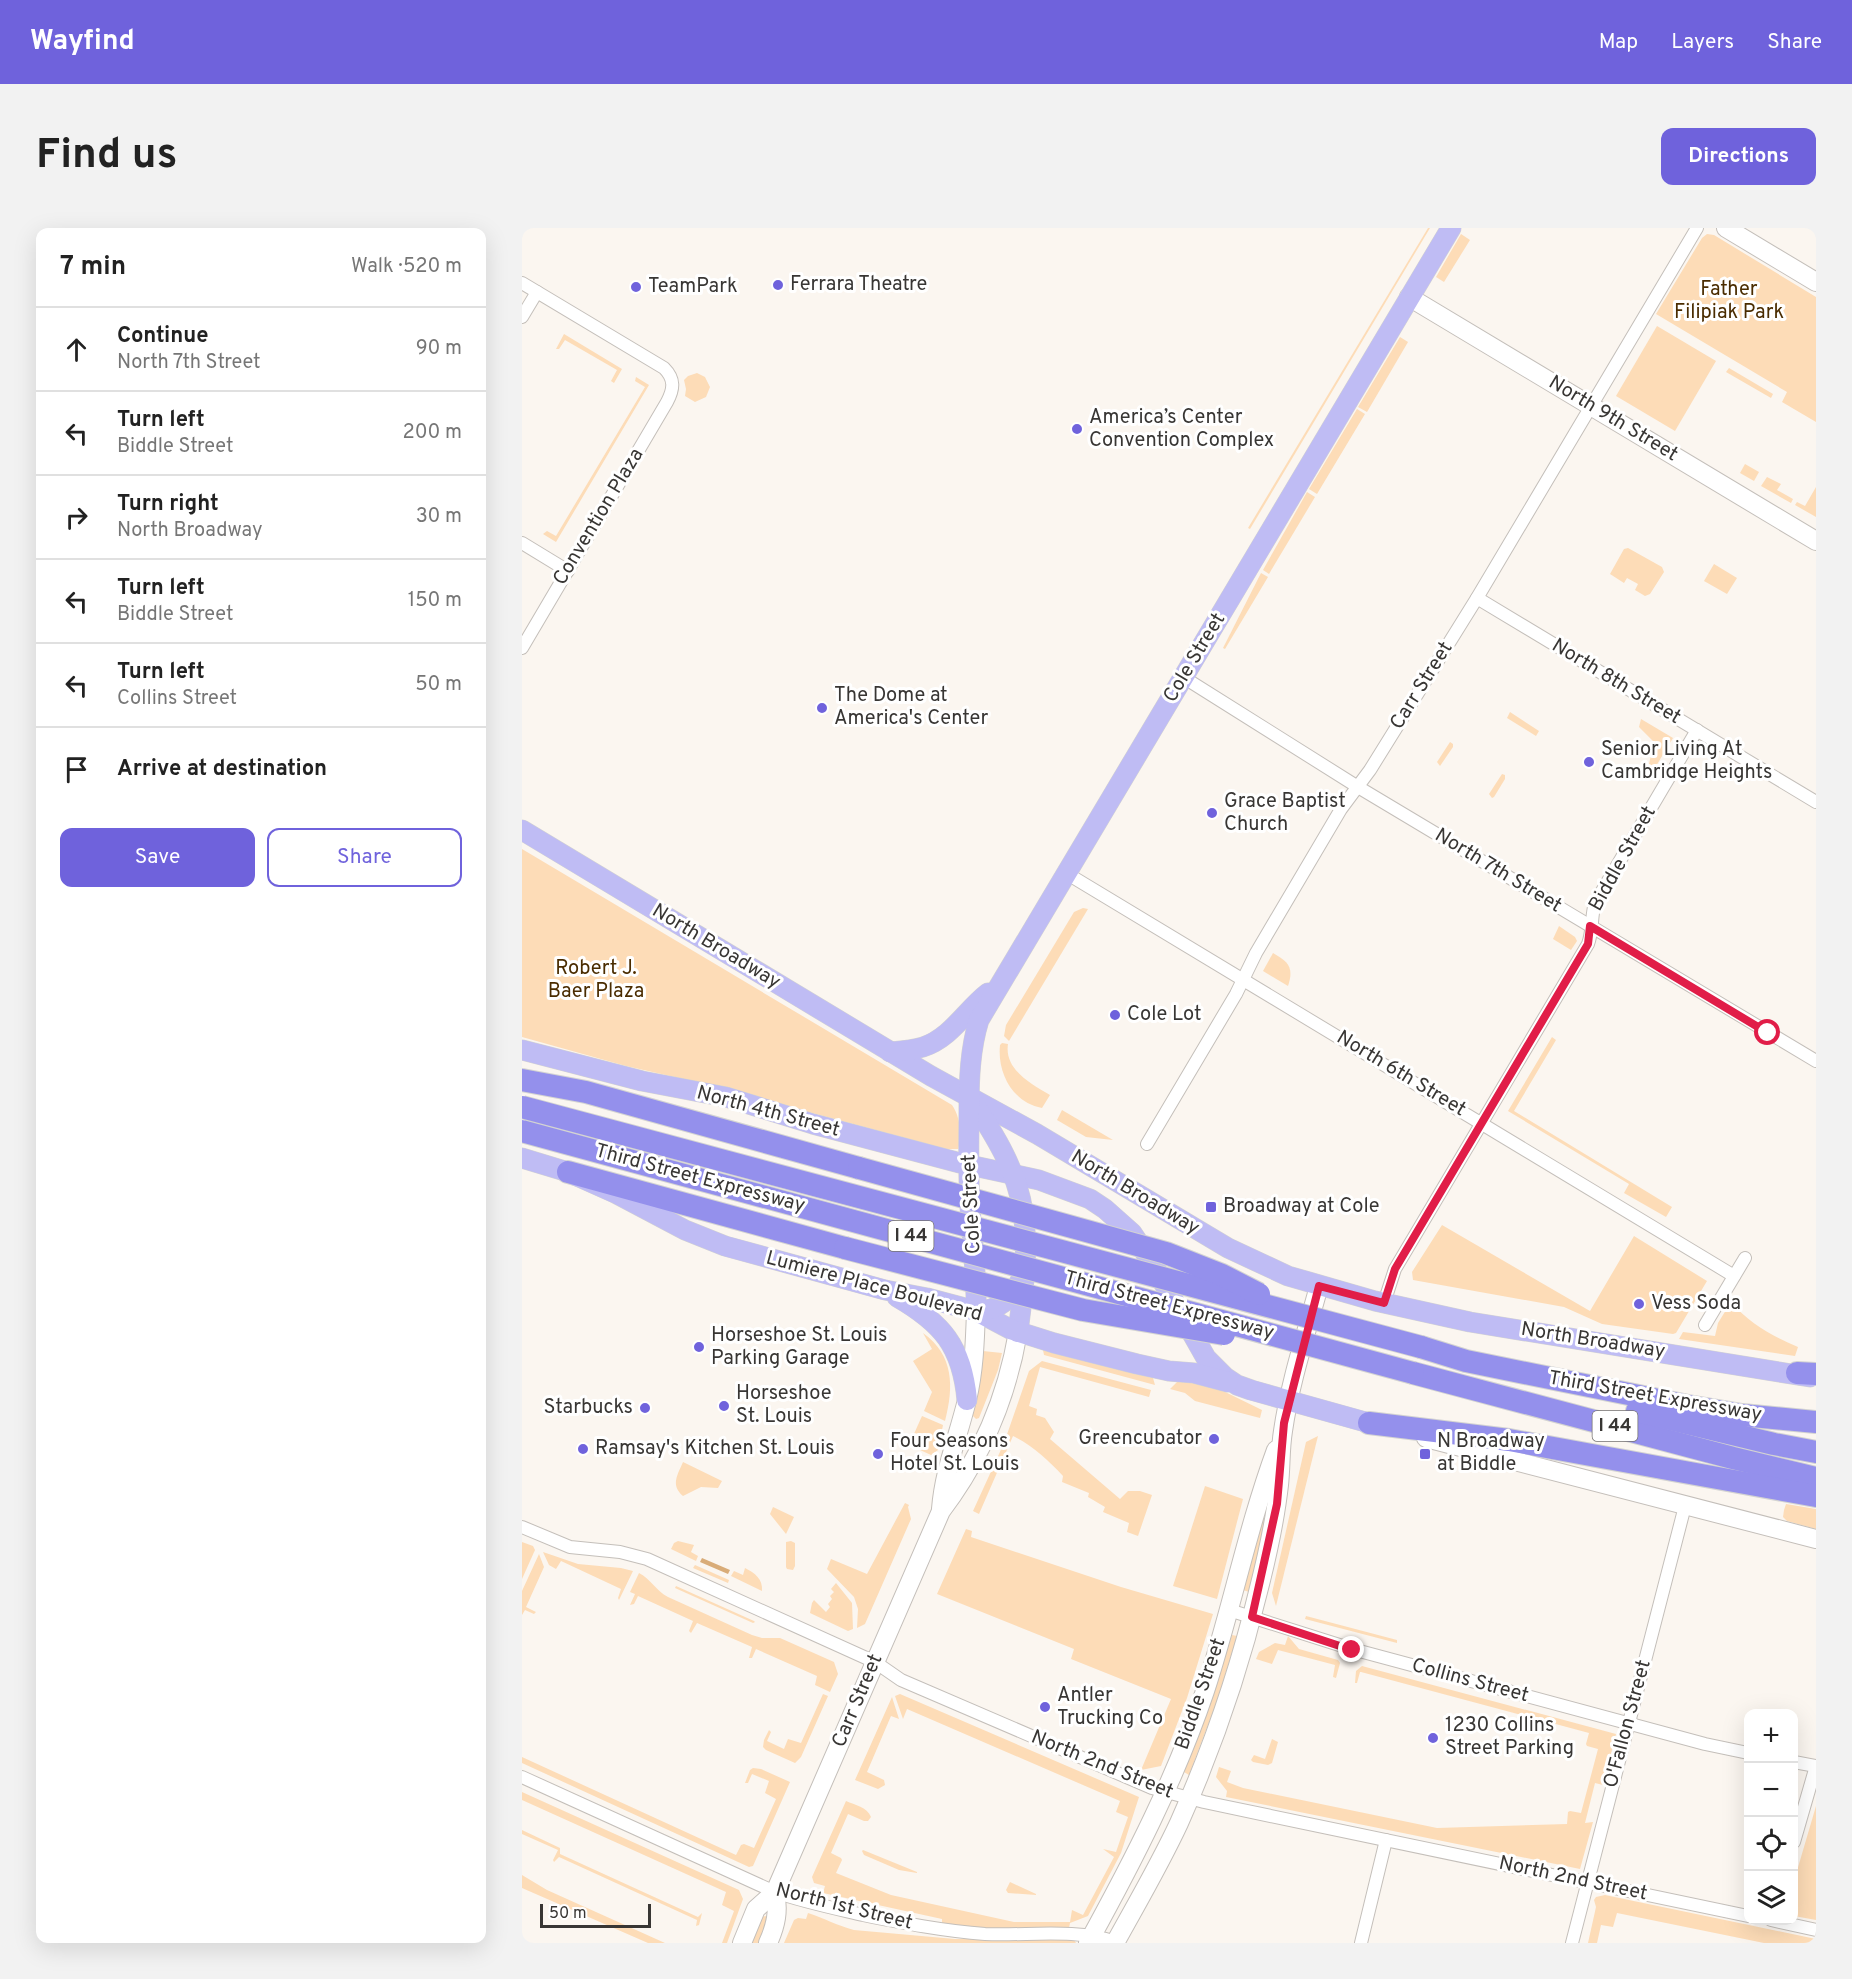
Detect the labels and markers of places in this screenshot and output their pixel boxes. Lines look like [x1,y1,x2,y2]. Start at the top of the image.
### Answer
place label: Ferrara Theatre [790,272,927,298]
place label: TeamPark [648,274,738,300]
marker: Ferrara Theatre [771,278,785,292]
marker: TeamPark [629,280,643,294]
place label: America’s Center Convention Complex [1089,405,1274,454]
marker: America’s Center Convention Complex [1070,422,1084,436]
place label: The Dome at America's Center [834,683,988,732]
marker: The Dome at America's Center [815,701,829,715]
place label: Senior Living At Cambridge Heights [1601,737,1772,786]
marker: Senior Living At Cambridge Heights [1582,755,1596,769]
place label: Grace Baptist Church [1224,789,1346,838]
marker: Grace Baptist Church [1205,806,1219,820]
place label: Cole Lot [1127,1002,1202,1028]
marker: Cole Lot [1108,1008,1122,1022]
place label: Broadway at Cole [1223,1194,1379,1220]
marker: Broadway at Cole [1204,1200,1218,1214]
place label: Vess Soda [1651,1291,1741,1317]
marker: Vess Soda [1632,1297,1646,1311]
place label: Horseshoe St. Louis Parking Garage [711,1323,888,1372]
marker: Horseshoe St. Louis Parking Garage [692,1340,706,1354]
place label: Horseshoe St. Louis [736,1381,832,1430]
place label: Starbucks [543,1395,633,1421]
marker: Horseshoe St. Louis [717,1399,731,1413]
marker: Starbucks [638,1401,652,1415]
place label: Greencubator [1078,1426,1202,1452]
place label: Four Seasons Hotel St. Louis [890,1429,1019,1478]
place label: N Broadway at Biddle [1437,1429,1545,1478]
marker: Greencubator [1207,1432,1221,1446]
place label: Ramsay's Kitchen St. Louis [595,1436,835,1462]
marker: Ramsay's Kitchen St. Louis [576,1442,590,1456]
marker: Four Seasons Hotel St. Louis [871,1447,885,1461]
marker: N Broadway at Biddle [1418,1447,1432,1461]
place label: Antler Trucking Co [1057,1683,1163,1732]
marker: Antler Trucking Co [1038,1700,1052,1714]
place label: 1230 Collins Street Parking [1445,1713,1574,1762]
marker: 1230 Collins Street Parking [1426,1731,1440,1745]

